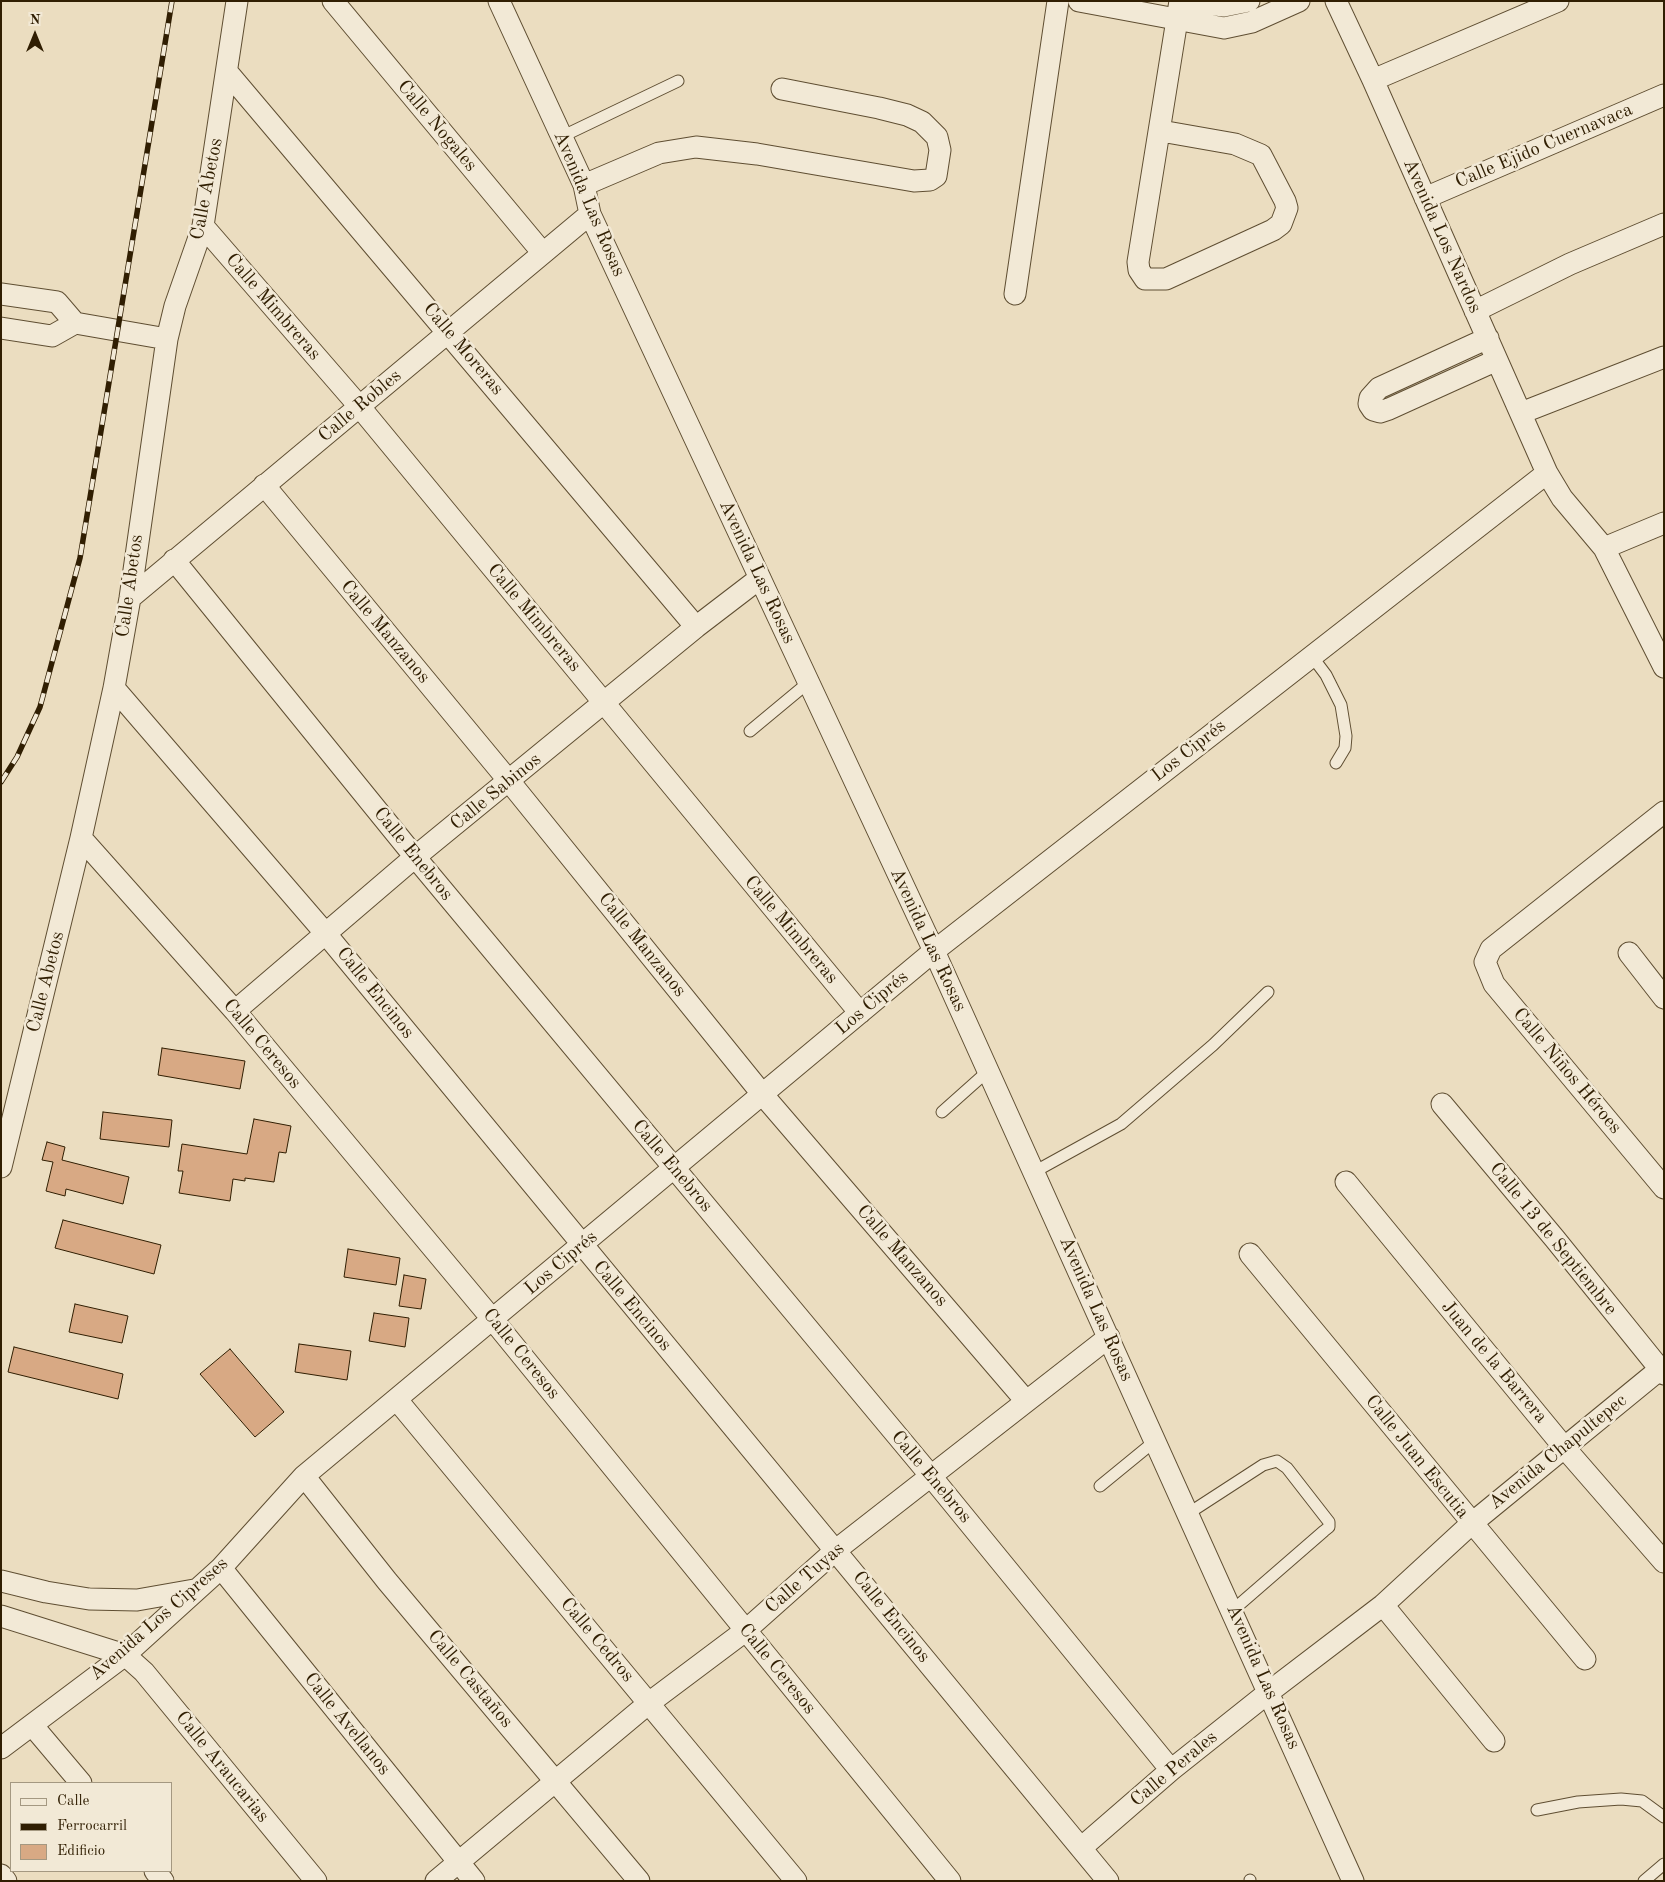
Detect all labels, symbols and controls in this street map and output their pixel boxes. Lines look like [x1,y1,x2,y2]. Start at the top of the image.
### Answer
north arrow [10,10,60,60]
text: N [30,13,40,27]
street label: Calle Nogales [392,76,482,176]
street label: Calle Ejido Cuernavaca [1452,98,1636,194]
street label: Avenida Las Rosas [548,128,630,280]
street label: Calle Abetos [186,136,228,242]
street label: Avenida Los Nardos [1398,155,1486,317]
street label: Calle Mimbreras [220,249,326,365]
street label: Calle Moreras [418,298,508,400]
street label: Calle Robles [314,365,406,447]
street label: Avenida Las Rosas [714,497,800,647]
street label: Calle Abetos [111,533,149,639]
street label: Calle Mimbreras [482,559,586,677]
street label: Calle Manzanos [335,576,435,688]
street label: Los Ciprés [1147,715,1231,787]
street label: Calle Sabinos [446,748,546,836]
street label: Calle Enebros [368,803,458,905]
street label: Avenida Las Rosas [885,865,971,1015]
street label: Calle Mimbreras [739,871,843,989]
street label: Calle Manzanos [593,888,691,1002]
street label: Calle Abetos [22,929,70,1035]
street label: Calle Encinos [331,943,419,1043]
street label: Los Ciprés [831,966,913,1040]
street label: Calle Ceresos [218,994,306,1094]
street label: Calle Niños Héroes [1508,1003,1626,1139]
street label: Calle Enebros [627,1115,717,1217]
street label: Calle 13 de Septiembre [1484,1158,1622,1320]
street label: Calle Manzanos [852,1200,952,1312]
street label: Los Ciprés [520,1226,602,1300]
street label: Avenida Las Rosas [1054,1233,1138,1385]
street label: Calle Encinos [588,1256,676,1356]
street label: Juan de la Barrera [1436,1296,1552,1428]
street label: Calle Ceresos [477,1304,565,1404]
street label: Avenida Chapultepec [1484,1389,1632,1515]
street label: Calle Juan Escutia [1360,1390,1474,1524]
street label: Calle Enebros [886,1426,976,1528]
street label: Calle Tuyas [761,1537,849,1619]
street label: Avenida Los Cipreses [85,1553,233,1685]
street label: Calle Encinos [847,1567,935,1667]
street label: Calle Cedros [555,1593,639,1687]
street label: Avenida Las Rosas [1221,1601,1305,1753]
street label: Calle Ceresos [733,1619,821,1719]
street label: Calle Castaños [422,1625,518,1733]
street label: Calle Avellanos [299,1668,395,1780]
street label: Calle Araucarias [170,1707,274,1827]
street label: Calle Perales [1126,1726,1222,1812]
legend [10,1782,172,1872]
text: Calle [57,1794,89,1809]
text: Ferrocarril [57,1819,127,1834]
text: Edificio [57,1844,105,1859]

